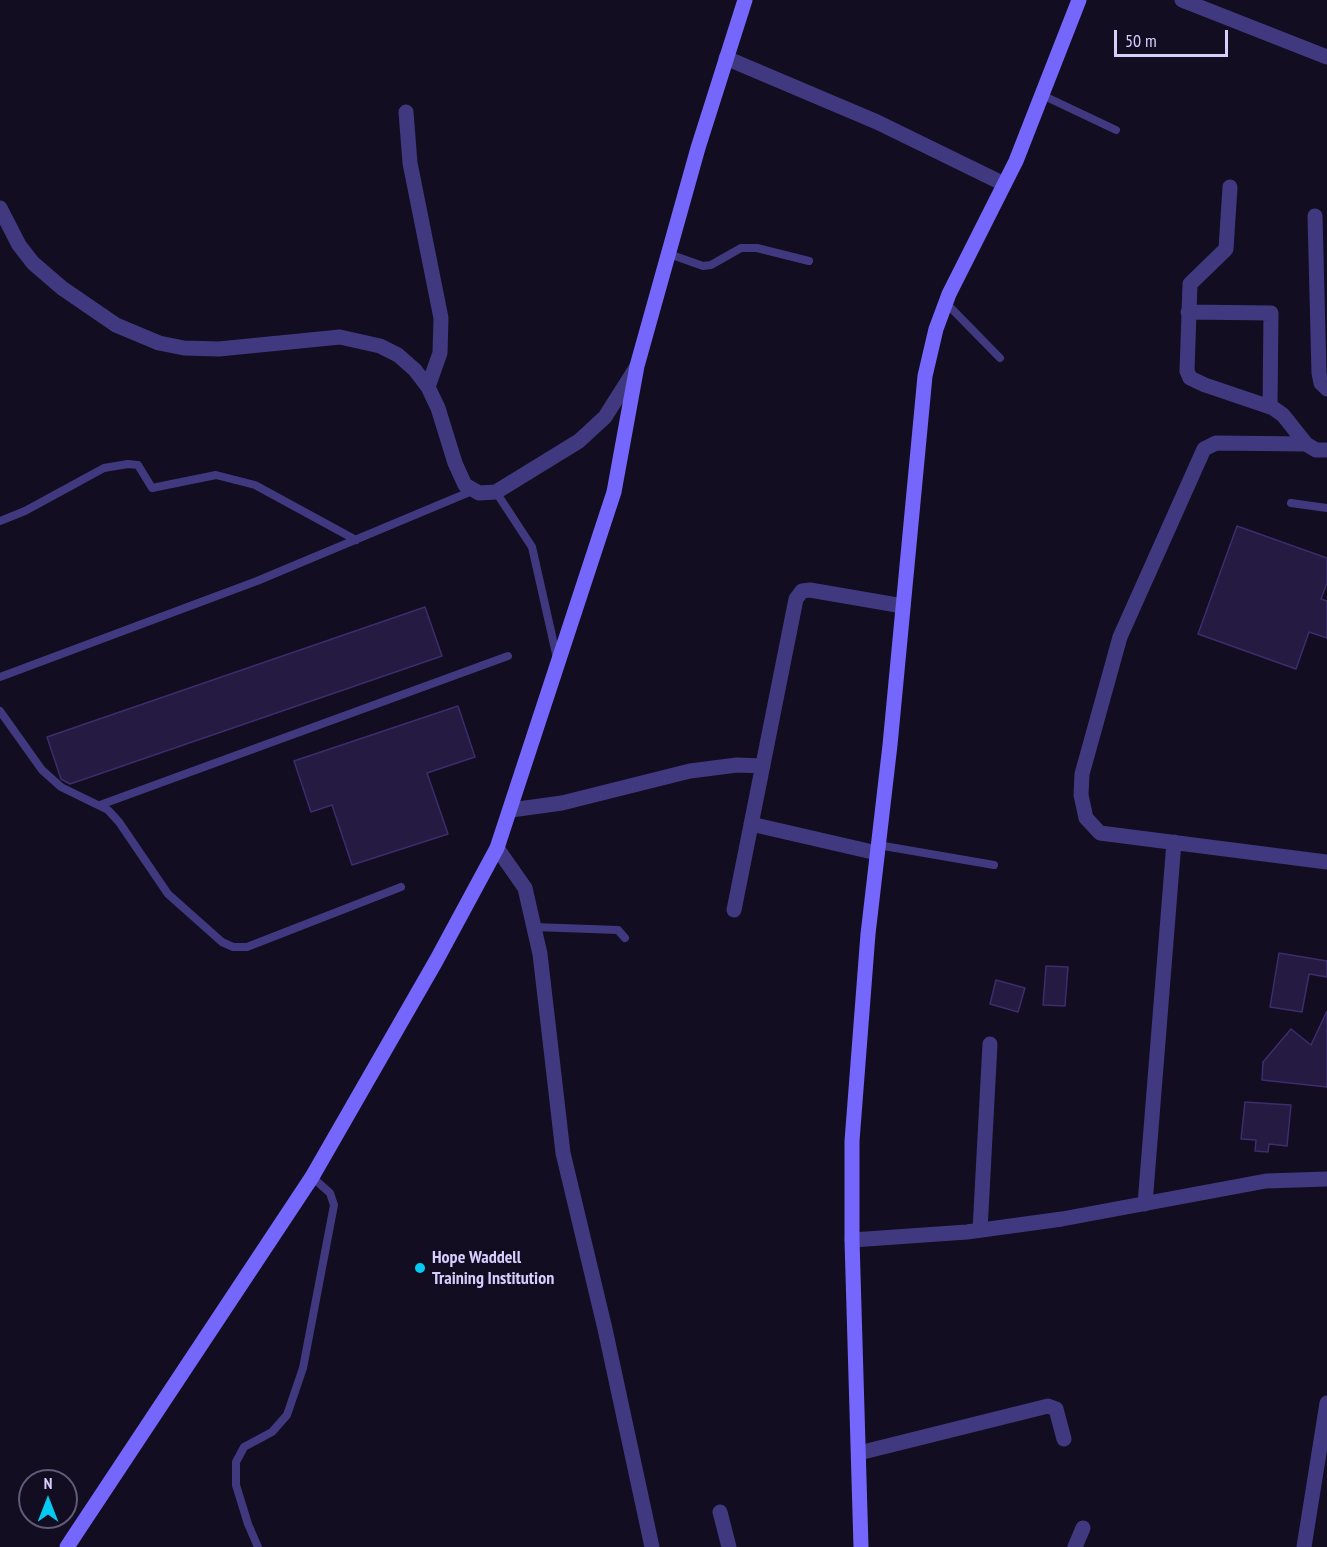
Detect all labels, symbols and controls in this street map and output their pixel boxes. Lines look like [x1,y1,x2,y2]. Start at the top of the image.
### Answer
scale bar [1117,18,1231,56]
text: 50 m [1125,29,1157,52]
place label: Hope Waddell Training Institution [432,1247,554,1290]
marker: Hope Waddell Training Institution [413,1261,427,1275]
north arrow [18,1469,78,1529]
text: N [44,1473,52,1493]

